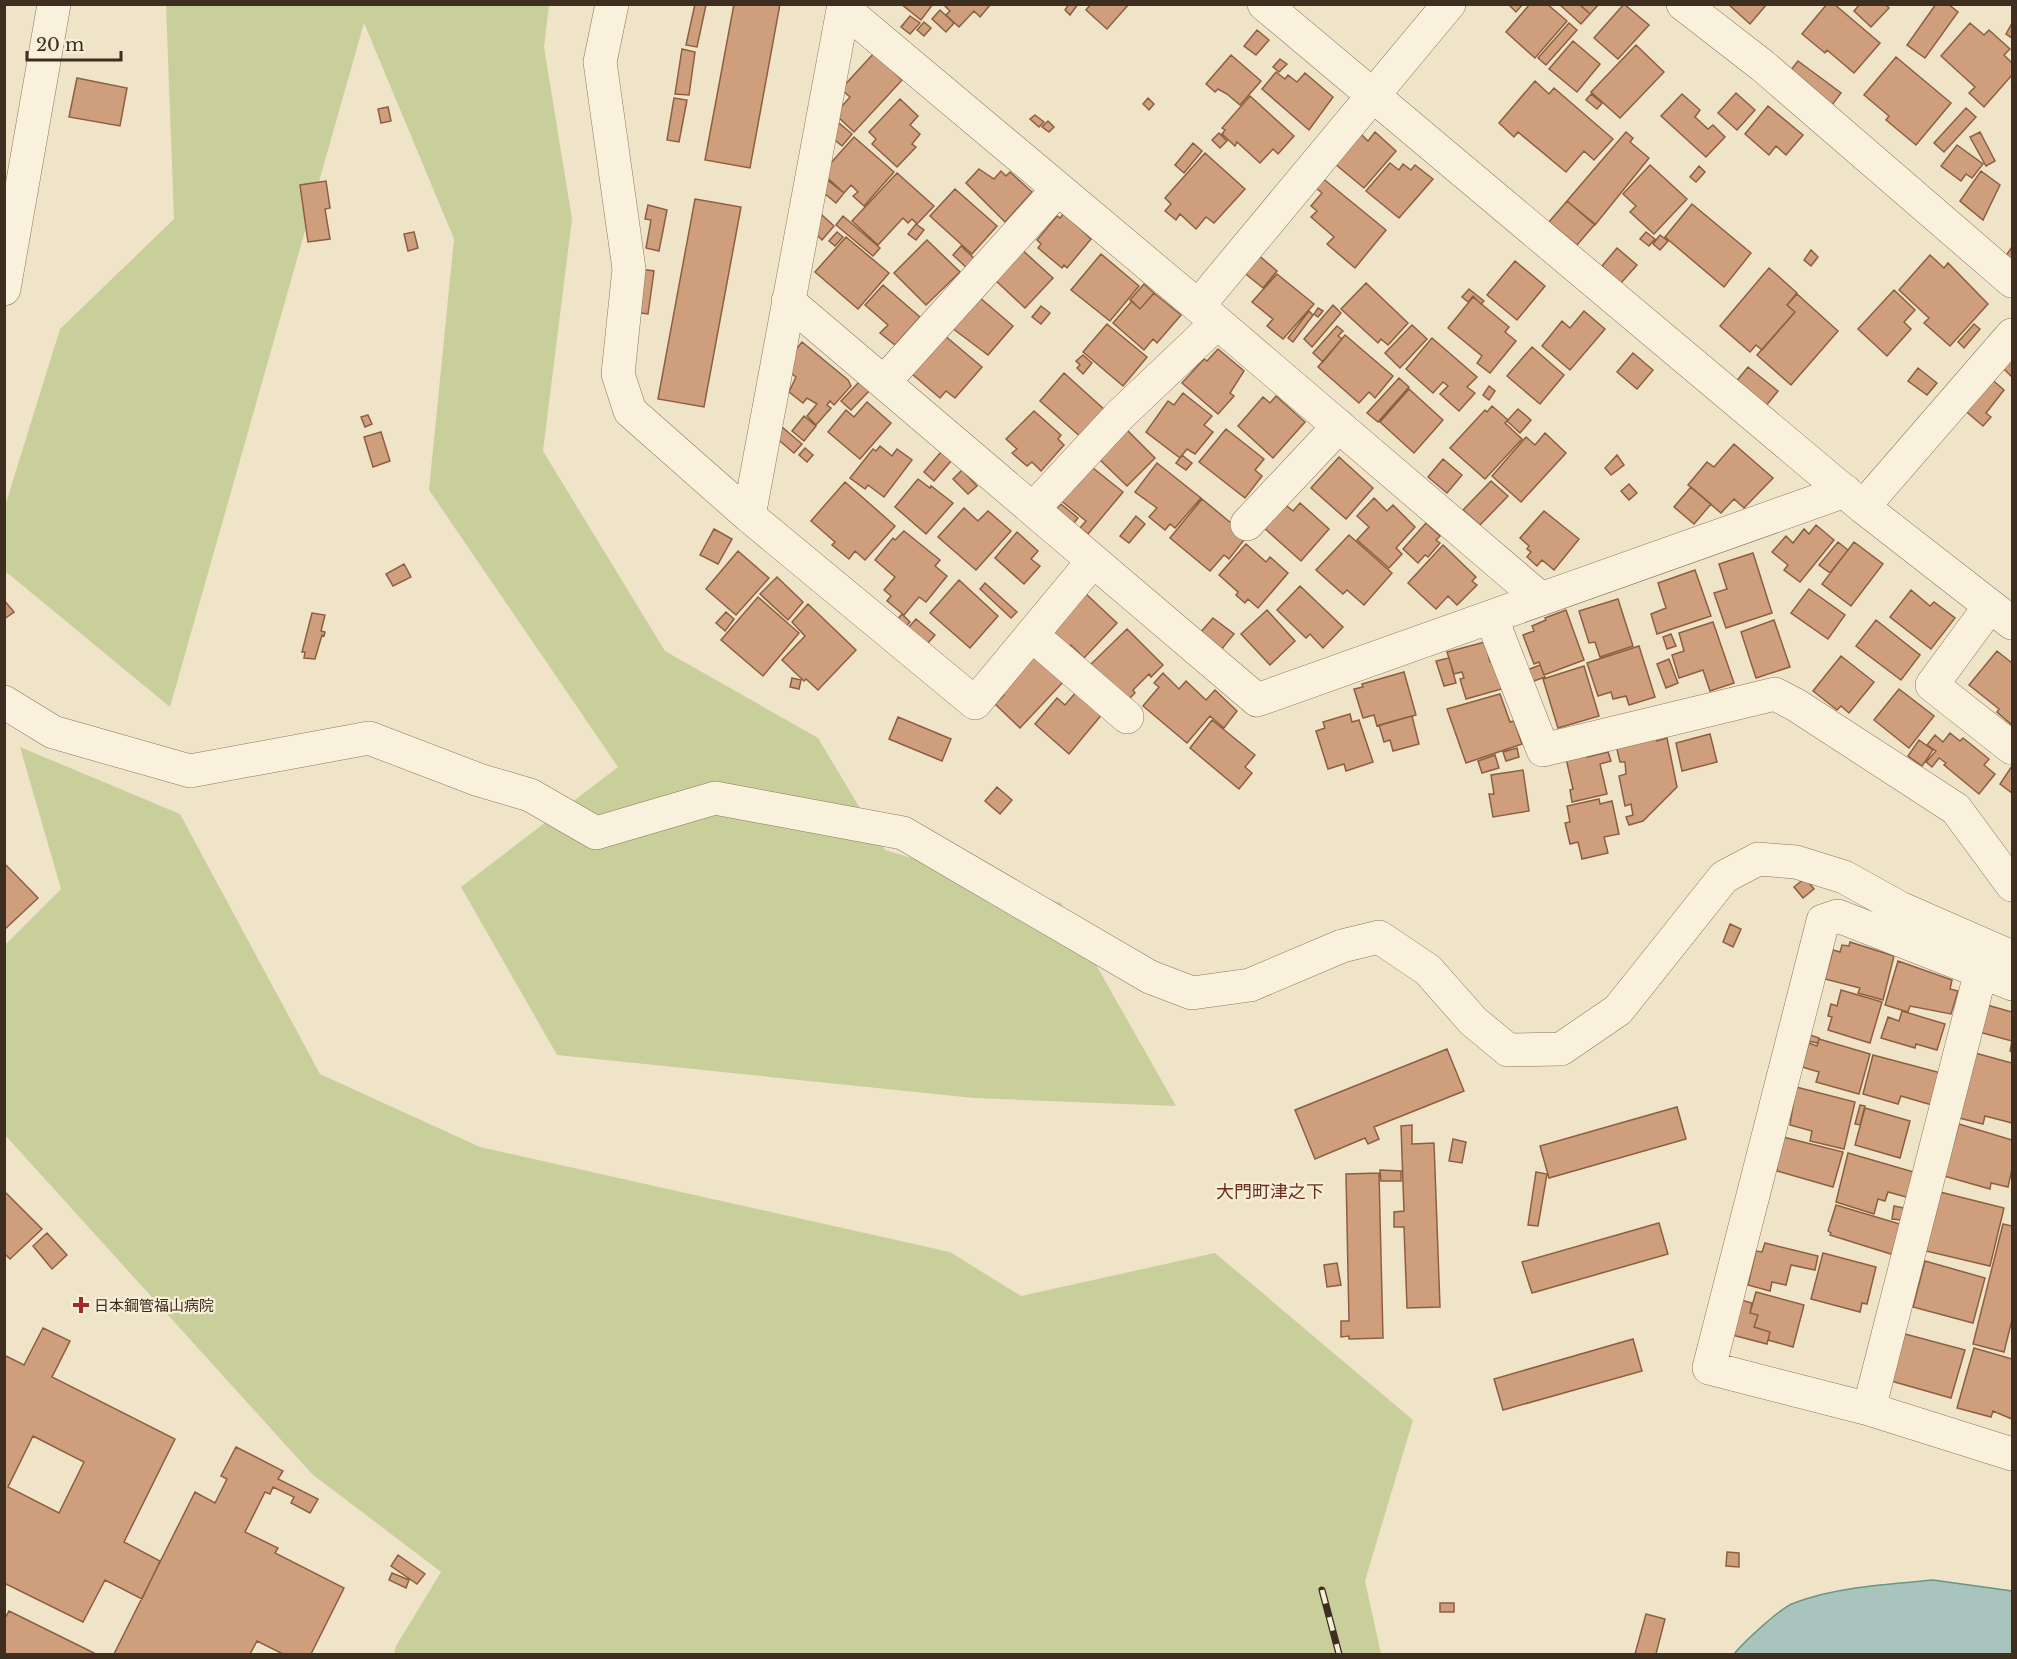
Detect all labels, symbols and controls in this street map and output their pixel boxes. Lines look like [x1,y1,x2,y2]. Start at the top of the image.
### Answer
scale bar [27,24,122,62]
text: 20 m [36,34,84,56]
district label: 大門町津之下 [1216,1181,1324,1203]
marker: 日本鋼管福山病院 [72,1296,90,1314]
place label: 日本鋼管福山病院 [94,1296,214,1315]

